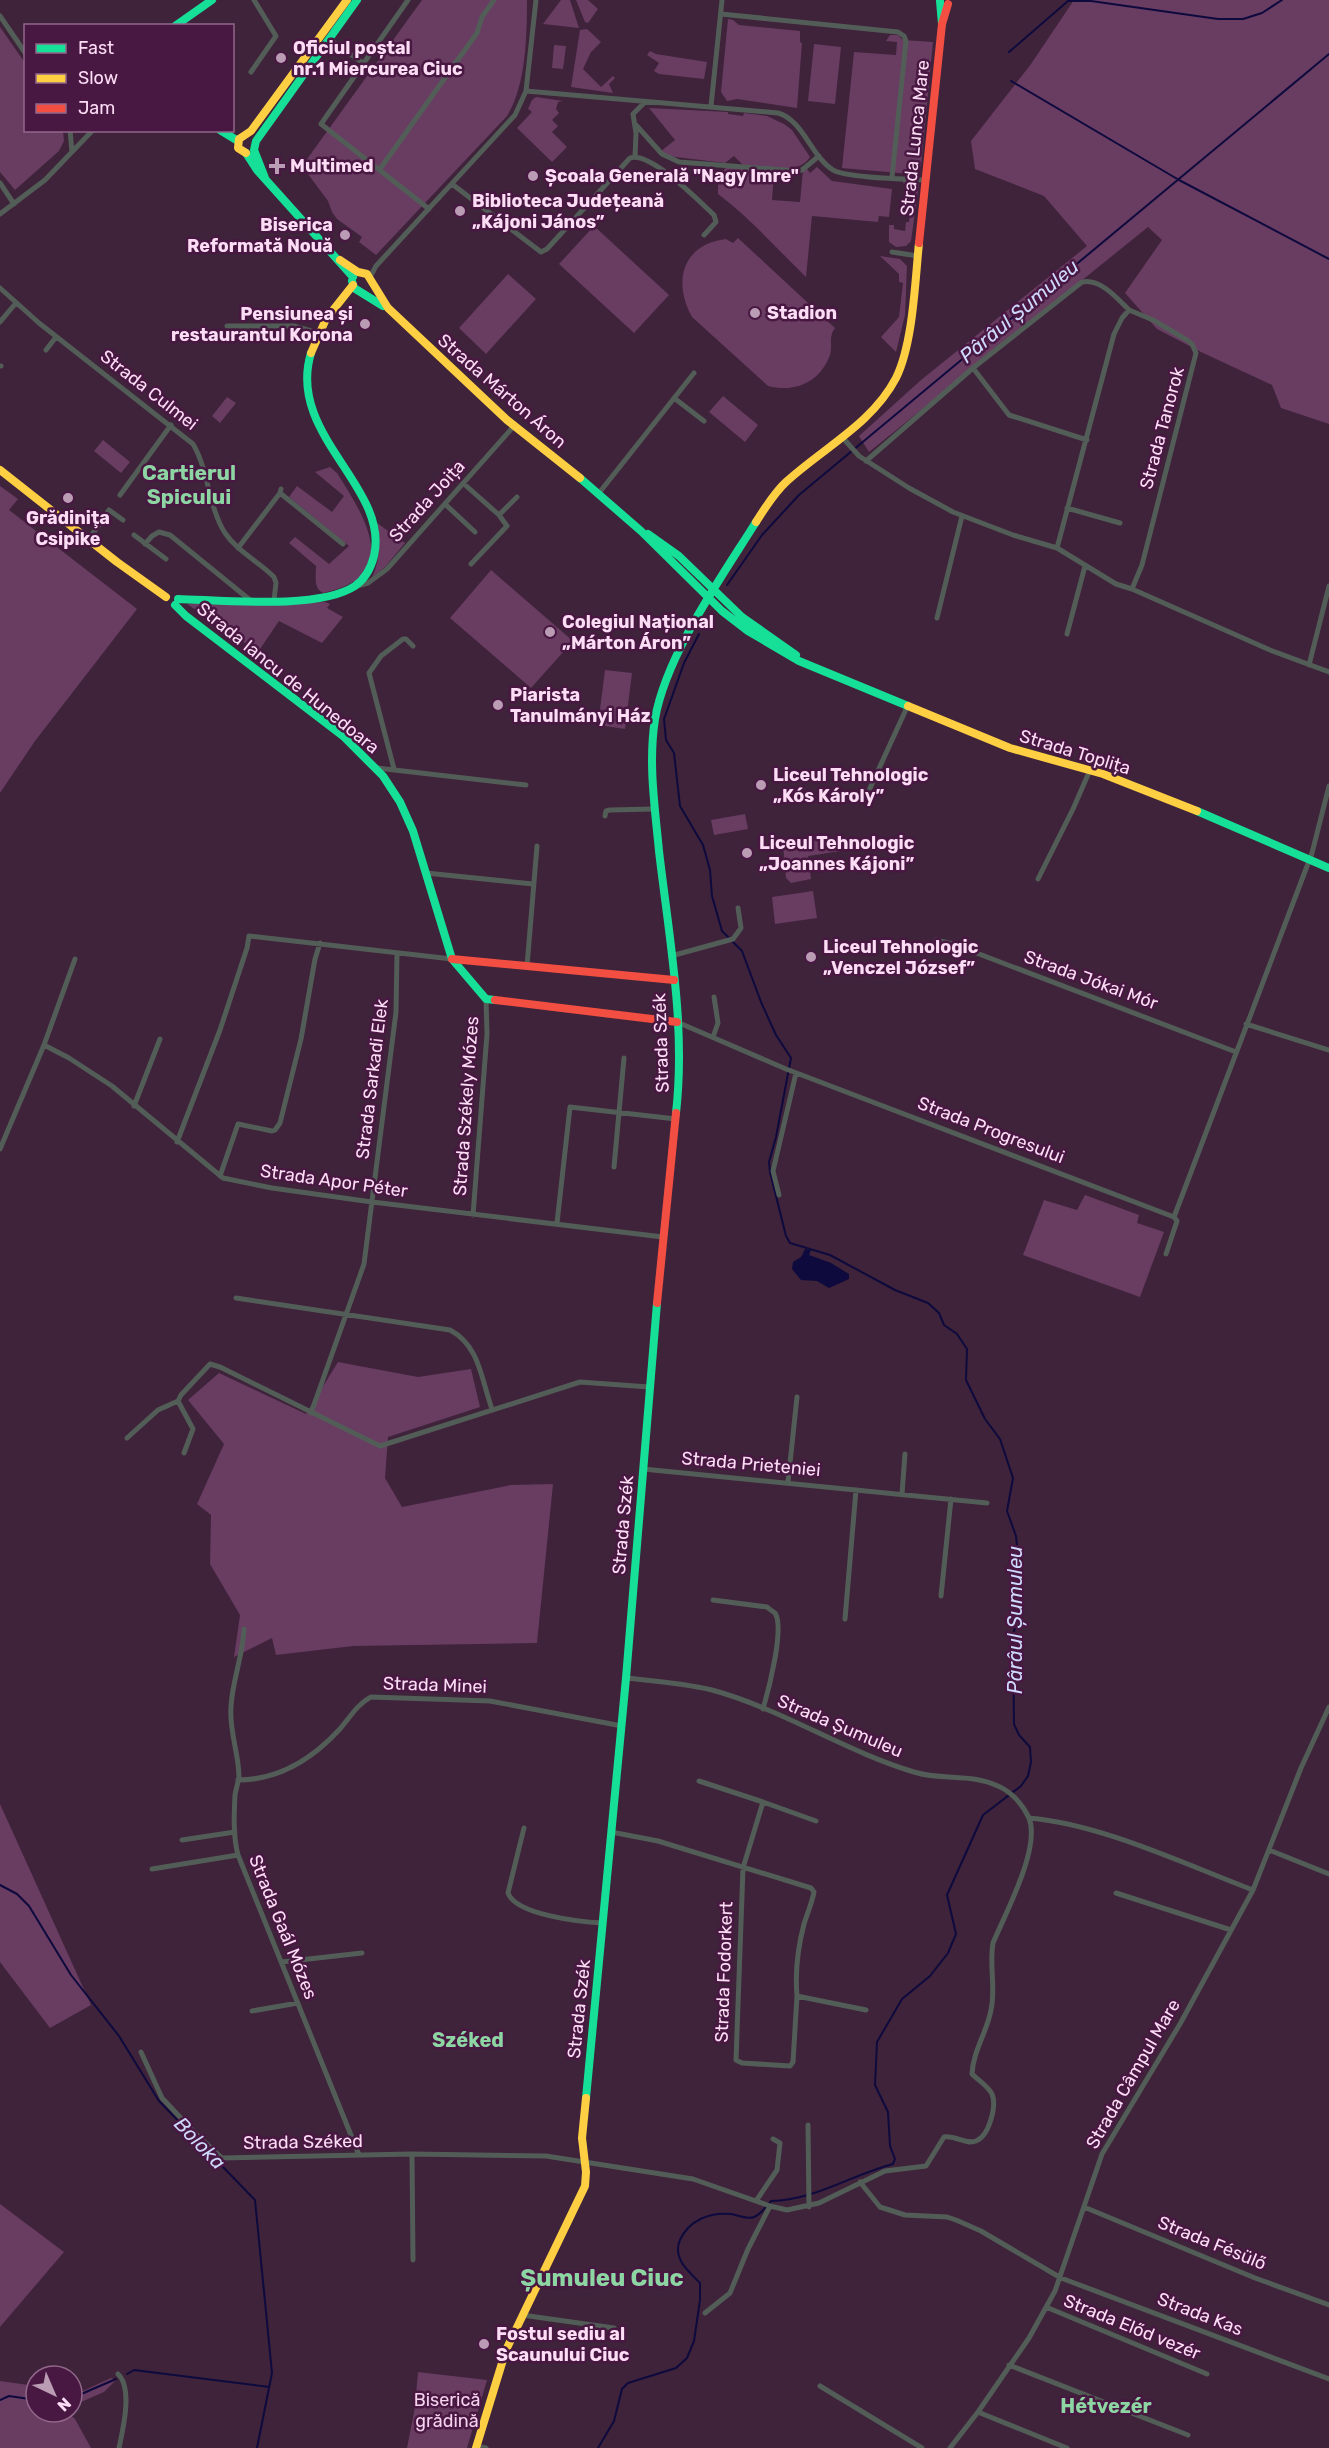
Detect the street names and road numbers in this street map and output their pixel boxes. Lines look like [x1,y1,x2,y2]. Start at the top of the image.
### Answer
street label: Strada Lunca Mare [896,59,934,217]
street label: Strada Márton Áron [433,329,571,453]
street label: Strada Culmei [96,345,202,435]
street label: Strada Tanorok [1135,364,1189,492]
street label: Strada Joița [384,455,470,547]
street label: Strada Iancu de Hunedoara [192,598,384,758]
street label: Strada Toplița [1017,725,1133,779]
street label: Strada Jókai Mór [1021,946,1161,1014]
street label: Strada Szék [648,992,674,1093]
street label: Strada Sarkadi Elek [351,997,393,1160]
street label: Strada Székely Mózes [449,1015,483,1197]
street label: Strada Progresului [914,1092,1068,1168]
street label: Strada Apor Péter [259,1160,409,1202]
street label: Strada Prieteniei [681,1447,821,1481]
street label: Strada Szék [608,1474,638,1576]
street label: Strada Minei [383,1672,487,1698]
street label: Strada Șumuleu [774,1690,906,1762]
street label: Strada Gaál Mózes [244,1852,322,2002]
street label: Strada Fodorkert [711,1901,737,2043]
street label: Strada Szék [563,1958,595,2060]
street label: Strada Câmpul Mare [1081,1995,1185,2153]
street label: Strada Széked [243,2130,363,2154]
street label: Strada Fésülő [1155,2211,1269,2275]
street label: Strada Kas [1154,2288,1246,2340]
street label: Strada Előd vezér [1060,2289,1204,2365]

